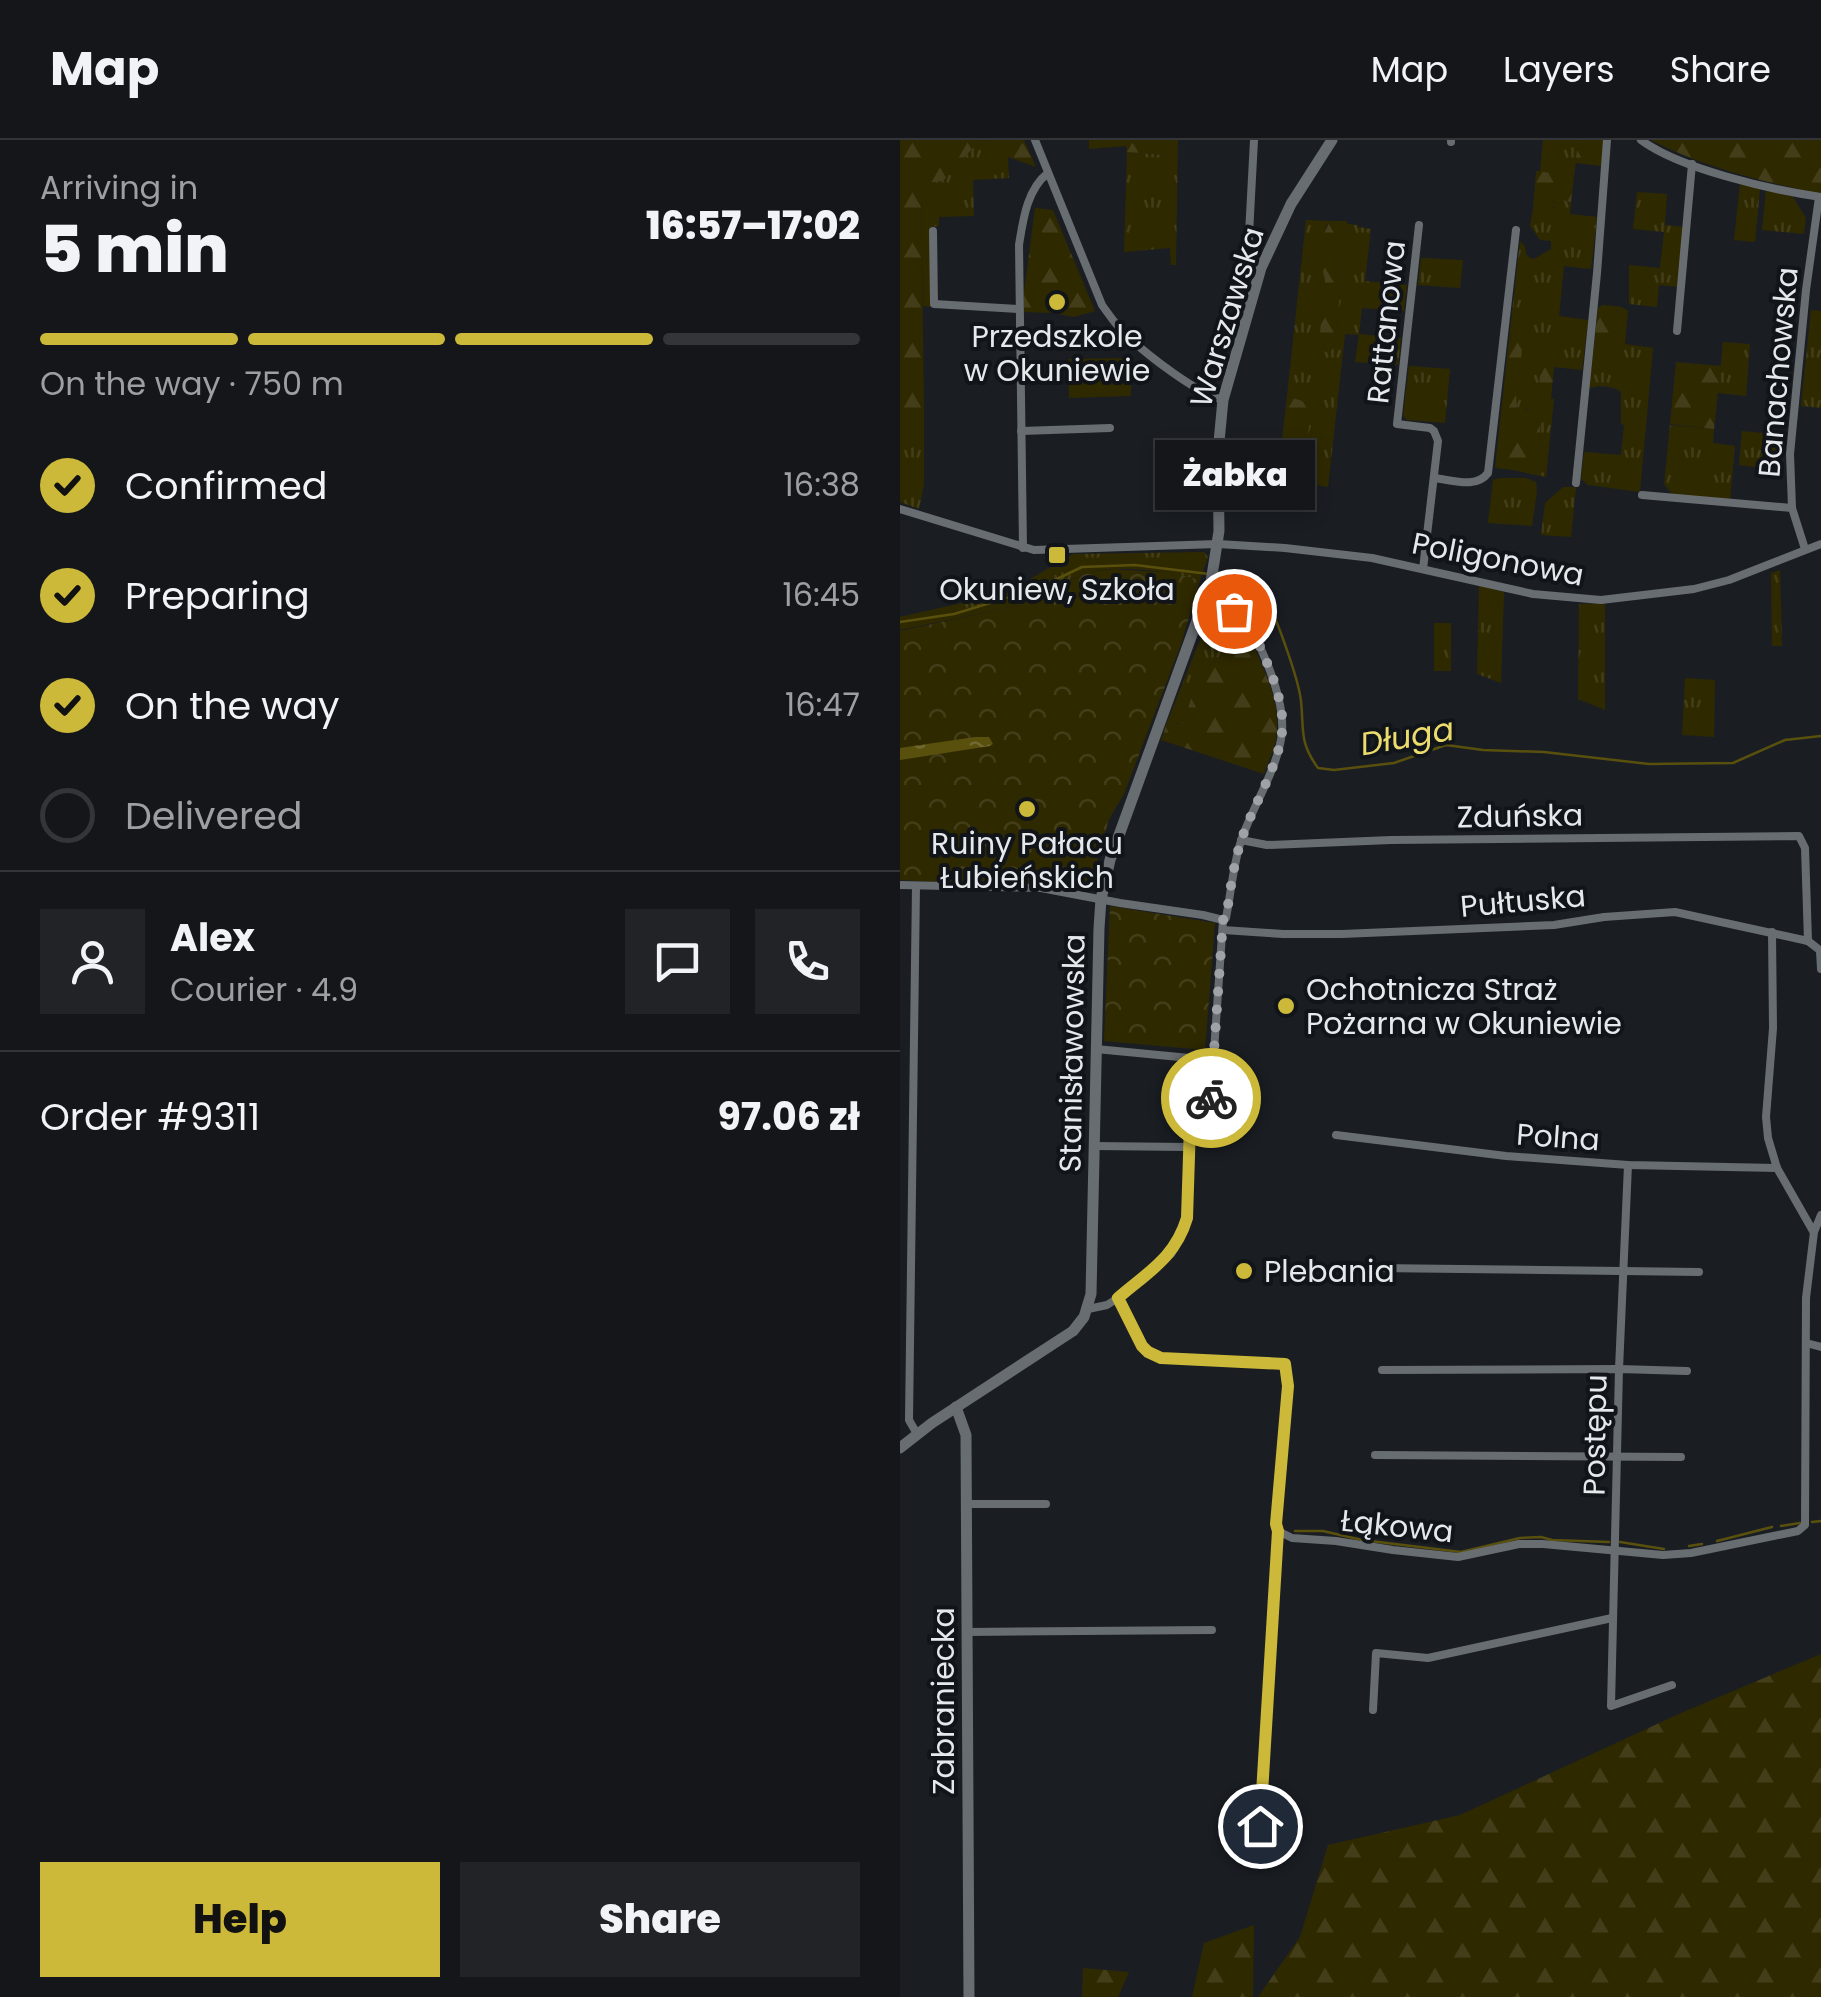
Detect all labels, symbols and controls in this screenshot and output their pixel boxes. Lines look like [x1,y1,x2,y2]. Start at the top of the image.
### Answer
text: Map [50,35,159,102]
text: Map [1371,45,1448,94]
text: Layers [1503,45,1615,94]
text: Share [1670,45,1771,94]
text: Arriving in [40,165,198,210]
text: 16:57–17:02 [646,199,860,252]
text: 5 min [40,204,229,295]
street label: Warszawska [1179,222,1275,412]
street label: Rattanowa [1356,238,1416,406]
street label: Banachowska [1747,265,1809,479]
marker: Przedszkole w Okuniewie [1046,291,1068,313]
place label: Przedszkole w Okuniewie [964,315,1150,392]
text: On the way · 750 m [40,361,344,406]
callout: Żabka [1154,441,1314,511]
text: Żabka [1182,452,1288,497]
icon: check [40,458,95,513]
text: Confirmed [125,459,327,512]
text: 16:38 [784,462,860,507]
street label: Poligonowa [1408,521,1588,597]
marker: Okuniew, Szkoła [1046,544,1068,566]
icon: check [40,568,95,623]
place label: Okuniew, Szkoła [939,568,1175,611]
text: Preparing [125,569,310,622]
pin [1192,569,1277,654]
text: 16:45 [782,572,860,617]
icon: bag [1207,584,1262,639]
icon: check [40,678,95,733]
text: On the way [125,679,339,732]
text: 16:47 [785,682,860,727]
water label: Długa [1357,706,1457,766]
text: Delivered [125,789,302,842]
street label: Zduńska [1456,793,1584,839]
marker: Ruiny Pałacu Łubieńskich [1016,798,1038,820]
place label: Ruiny Pałacu Łubieńskich [931,822,1123,899]
street label: Pułtuska [1459,874,1587,928]
button: person [40,909,145,1014]
button: chat [625,909,730,1014]
button: phone [755,909,860,1014]
text: Alex [170,911,255,964]
street label: Stanisławowska [1048,933,1096,1173]
text: Courier · 4.9 [170,967,358,1012]
place label: Ochotnicza Straż Pożarna w Okuniewie [1306,968,1622,1045]
marker: Ochotnicza Straż Pożarna w Okuniewie [1275,995,1297,1017]
courier [1161,1048,1261,1148]
icon: bike [1184,1071,1239,1126]
text: Order #9311 [40,1090,260,1143]
text: 97.06 zł [717,1090,860,1143]
street label: Polna [1515,1113,1601,1161]
place label: Plebania [1264,1250,1395,1293]
marker: Plebania [1233,1260,1255,1282]
street label: Postępu [1572,1374,1618,1496]
street label: Łąkowa [1339,1499,1455,1553]
street label: Zabraniecka [922,1607,965,1795]
pin [1218,1784,1303,1869]
icon: home [1233,1799,1288,1854]
button: Help [40,1862,440,1977]
button: Share [460,1862,860,1977]

